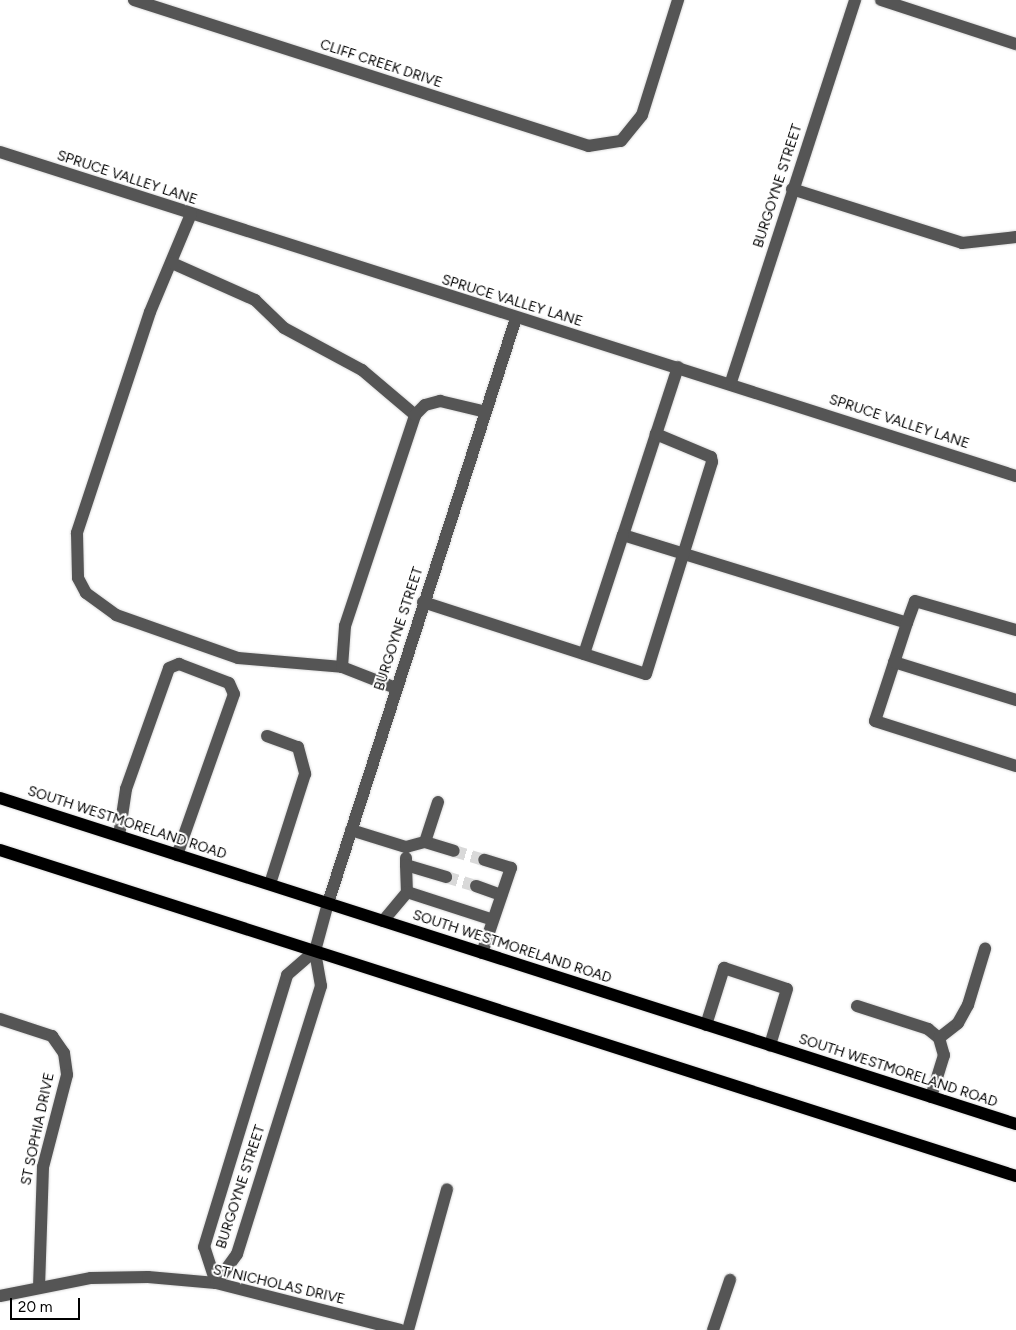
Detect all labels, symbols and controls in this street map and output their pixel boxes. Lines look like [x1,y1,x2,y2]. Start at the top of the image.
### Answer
street label: CLIFF CREEK DRIVE [318,36,444,92]
street label: BURGOYNE STREET [750,122,806,250]
street label: SPRUCE VALLEY LANE [55,147,199,209]
street label: SPRUCE VALLEY LANE [440,272,584,330]
street label: SPRUCE VALLEY LANE [827,391,971,453]
street label: BURGOYNE STREET [371,565,427,693]
street label: SOUTH WESTMORELAND ROAD [25,783,229,863]
street label: SOUTH WESTMORELAND ROAD [410,907,614,987]
street label: SOUTH WESTMORELAND ROAD [796,1031,1000,1111]
street label: ST SOPHIA DRIVE [18,1071,58,1187]
street label: BURGOYNE STREET [213,1123,269,1251]
street label: ST NICHOLAS DRIVE [211,1262,347,1308]
scale bar [12,1288,82,1320]
text: 20 m [18,1298,52,1316]

